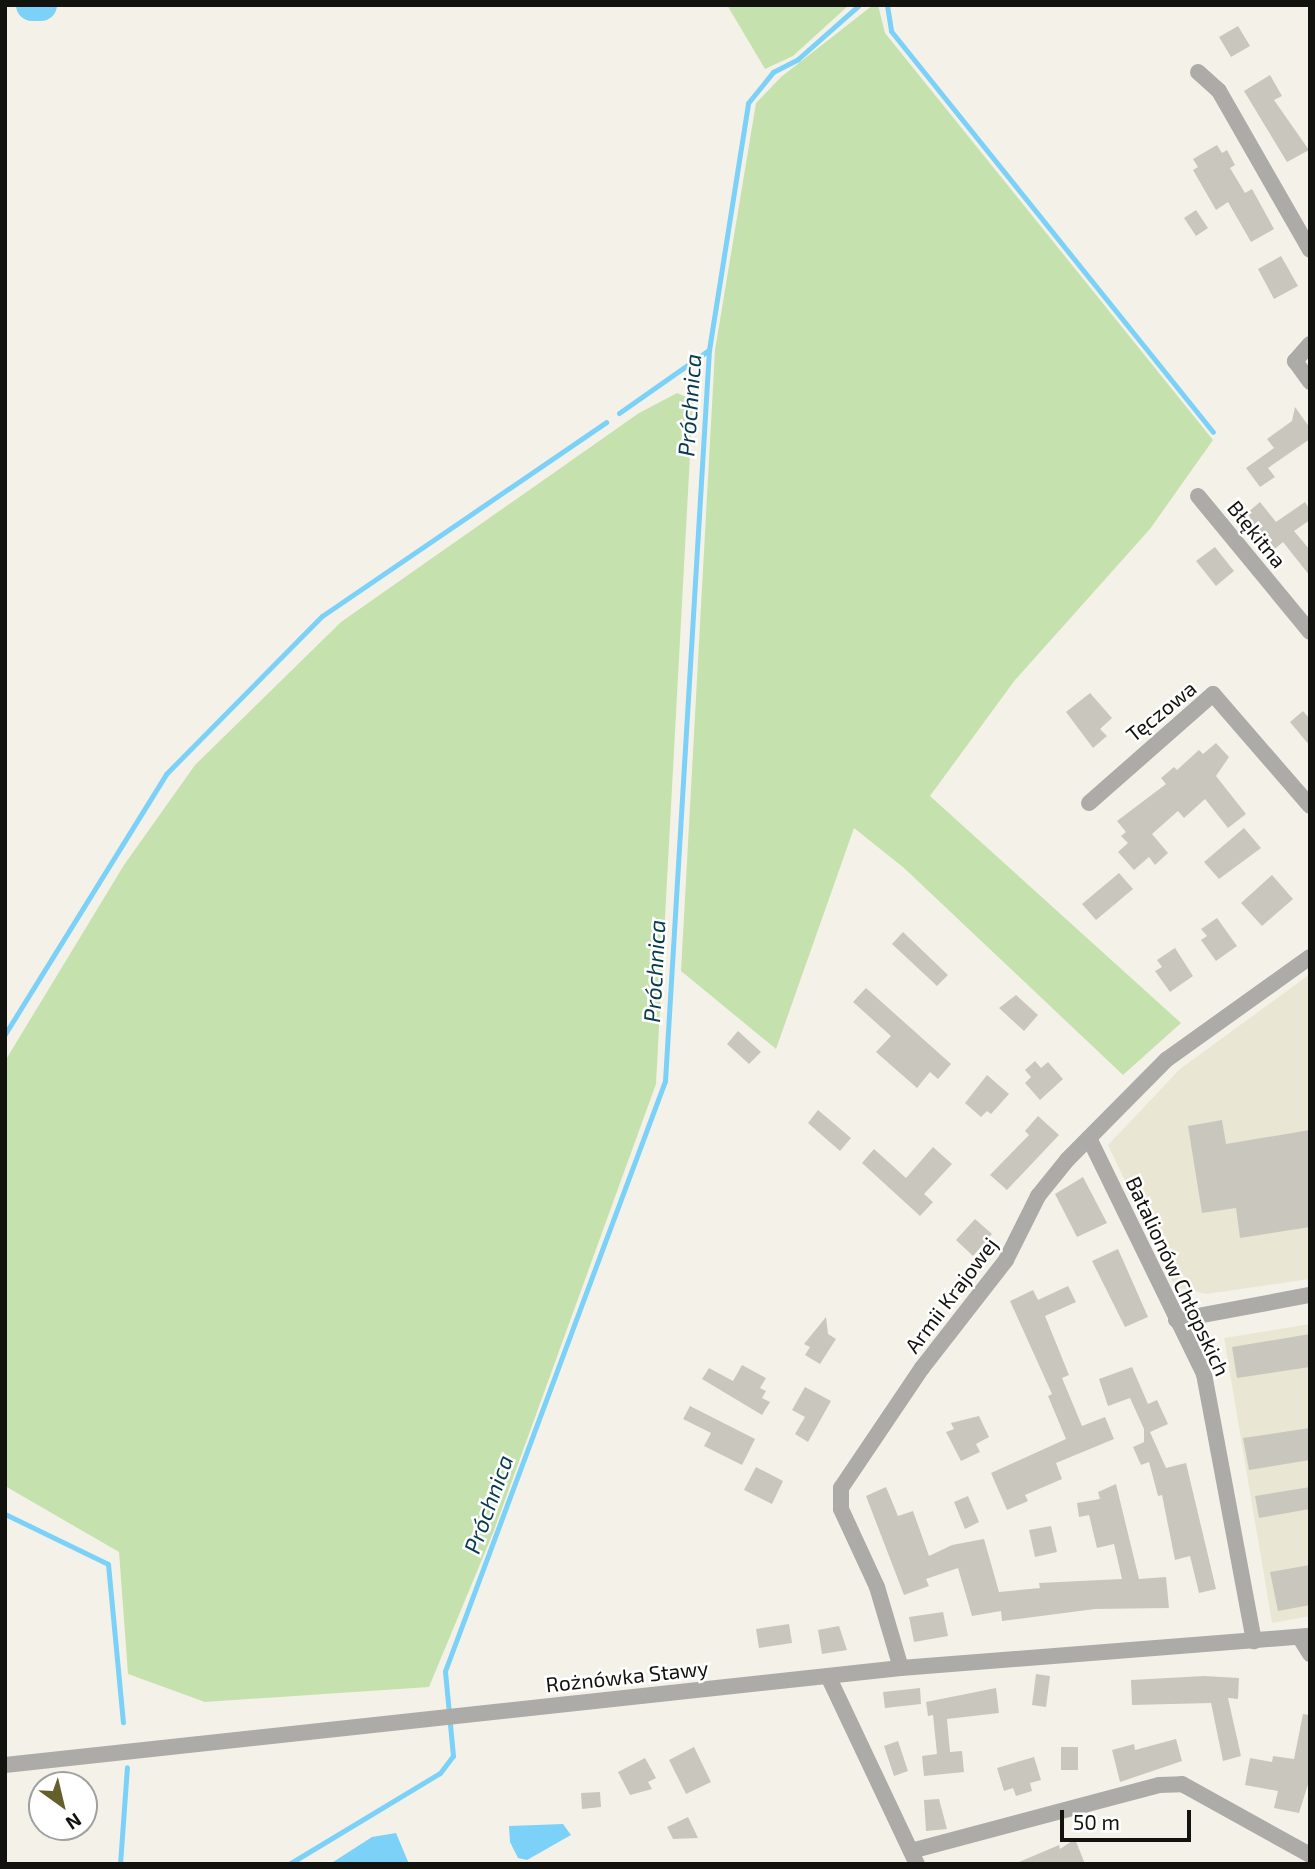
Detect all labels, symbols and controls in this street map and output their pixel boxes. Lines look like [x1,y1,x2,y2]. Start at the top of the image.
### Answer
water label: Próchnica [672,353,706,457]
street label: Błękitna [1222,495,1292,573]
street label: Tęczowa [1121,675,1201,747]
water label: Próchnica [638,919,670,1023]
street label: Batalionów Chłopskich [1121,1172,1235,1380]
street label: Armii Krajowej [899,1232,1003,1358]
water label: Próchnica [457,1451,519,1557]
street label: Rożnówka Stawy [544,1655,710,1697]
north arrow [28,1771,98,1841]
scale bar [1063,1796,1194,1840]
text: N [62,1809,86,1836]
text: 50 m [1073,1809,1120,1834]

